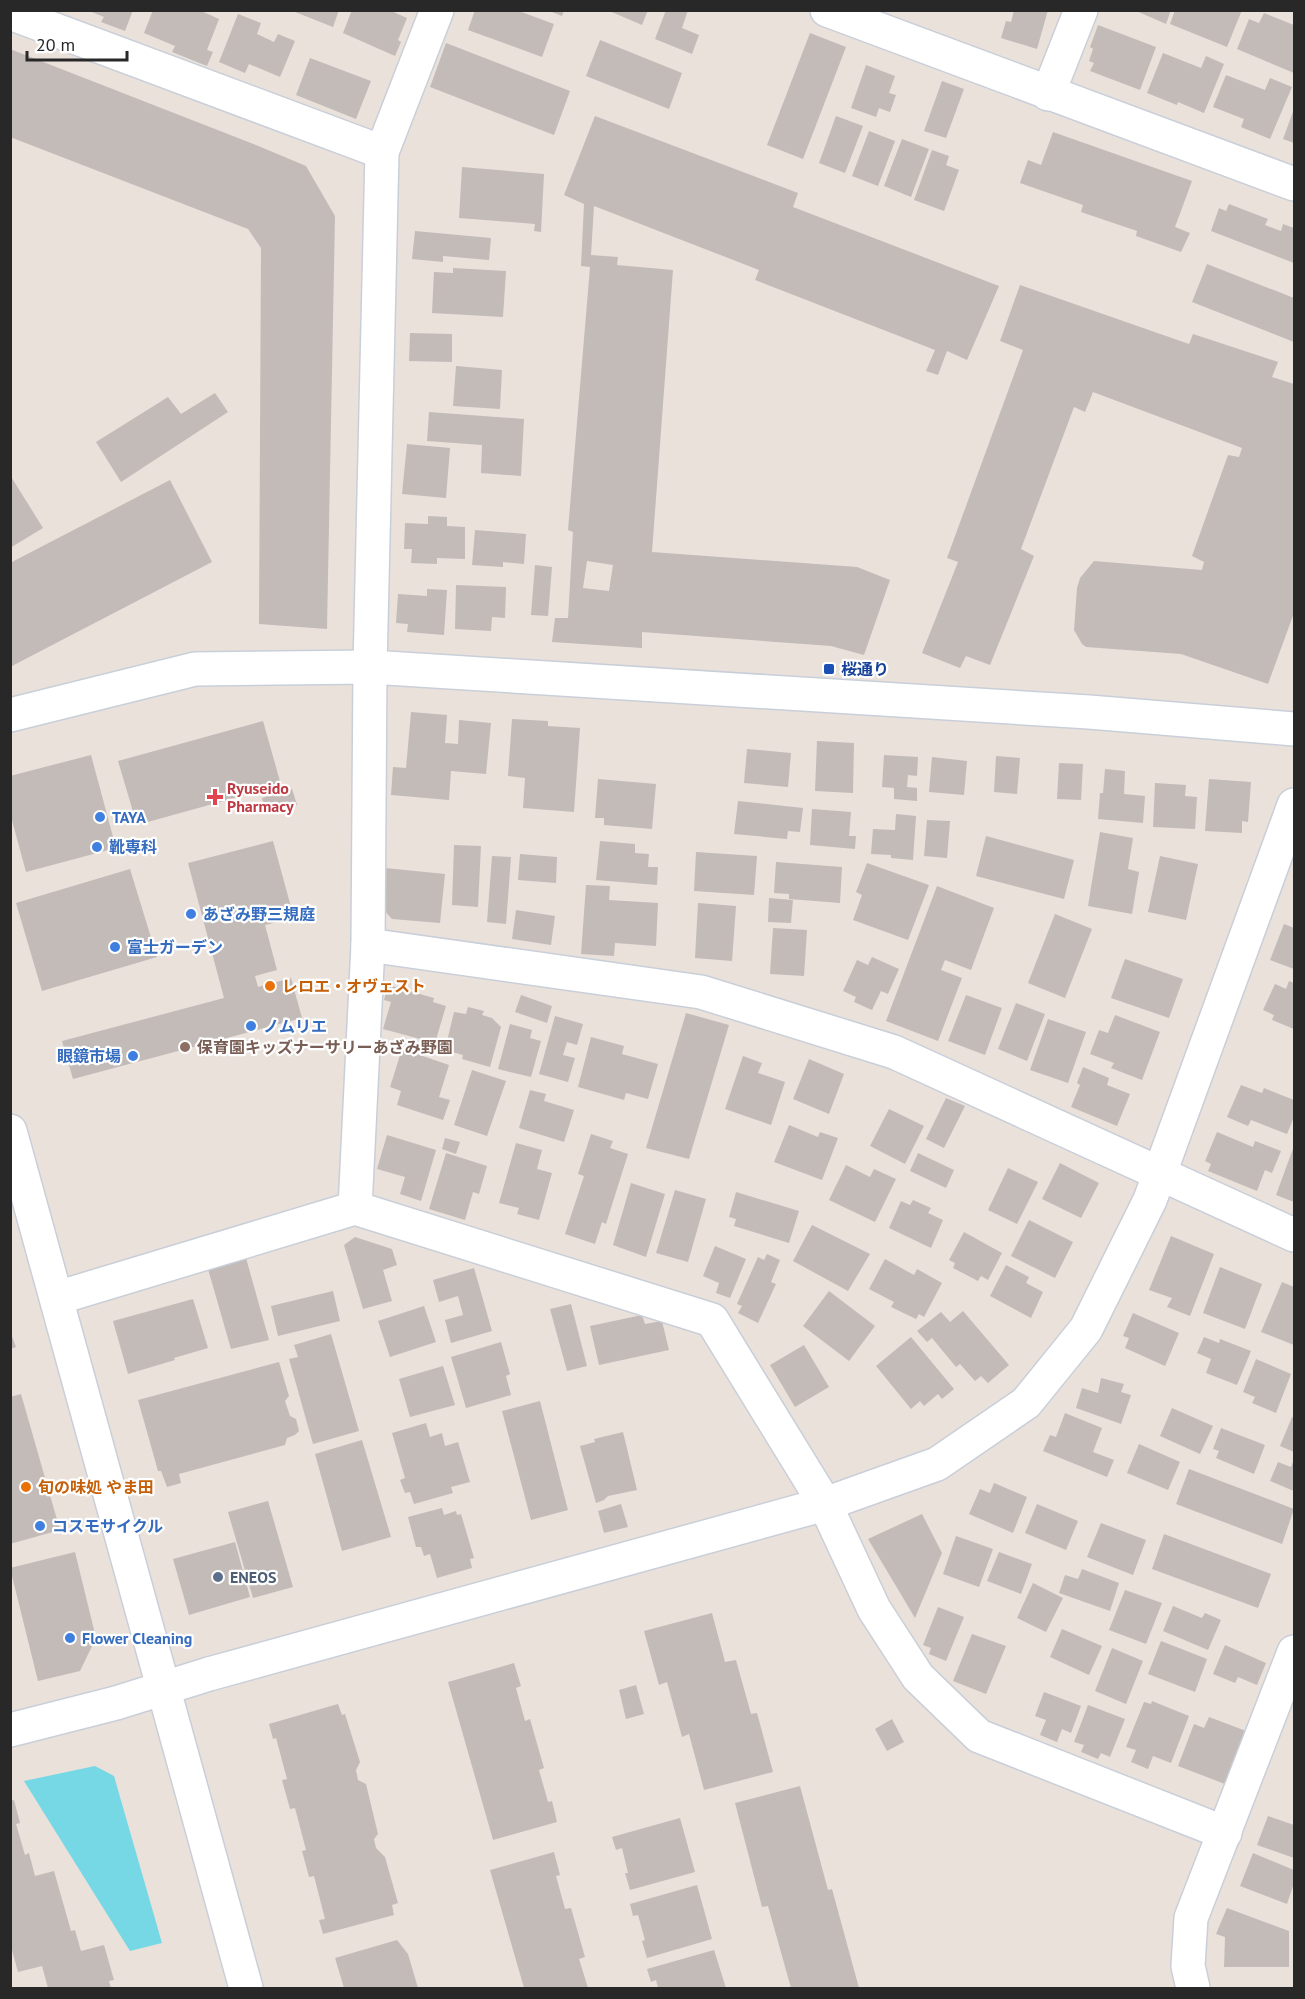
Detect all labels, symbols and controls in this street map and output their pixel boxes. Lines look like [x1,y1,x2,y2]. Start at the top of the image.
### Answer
scale bar [27,24,128,62]
text: 20 m [36,33,75,56]
place label: 桜通り [841,659,889,679]
marker: 桜通り [822,662,836,676]
place label: Ryuseido Pharmacy [227,778,294,816]
marker: Ryuseido Pharmacy [208,790,222,804]
place label: TAYA [112,807,146,827]
marker: TAYA [93,810,107,824]
place label: 靴専科 [109,837,157,857]
marker: 靴専科 [90,840,104,854]
place label: あざみ野三規庭 [203,904,315,924]
marker: あざみ野三規庭 [184,907,198,921]
place label: 富士ガーデン [127,937,223,957]
marker: 富士ガーデン [108,940,122,954]
place label: レロエ・オヴェスト [282,976,426,996]
marker: レロエ・オヴェスト [263,979,277,993]
place label: ノムリエ [263,1016,327,1036]
marker: ノムリエ [244,1019,258,1033]
place label: 保育園キッズナーサリーあざみ野園 [197,1037,453,1057]
marker: 保育園キッズナーサリーあざみ野園 [178,1040,192,1054]
place label: 眼鏡市場 [57,1046,121,1066]
marker: 眼鏡市場 [126,1049,140,1063]
place label: 旬の味処 やま田 [38,1477,154,1497]
marker: 旬の味処 やま田 [19,1480,33,1494]
place label: コスモサイクル [52,1516,163,1536]
marker: コスモサイクル [33,1519,47,1533]
place label: ENEOS [230,1567,276,1587]
marker: ENEOS [211,1570,225,1584]
place label: Flower Cleaning [82,1628,192,1648]
marker: Flower Cleaning [63,1631,77,1645]

